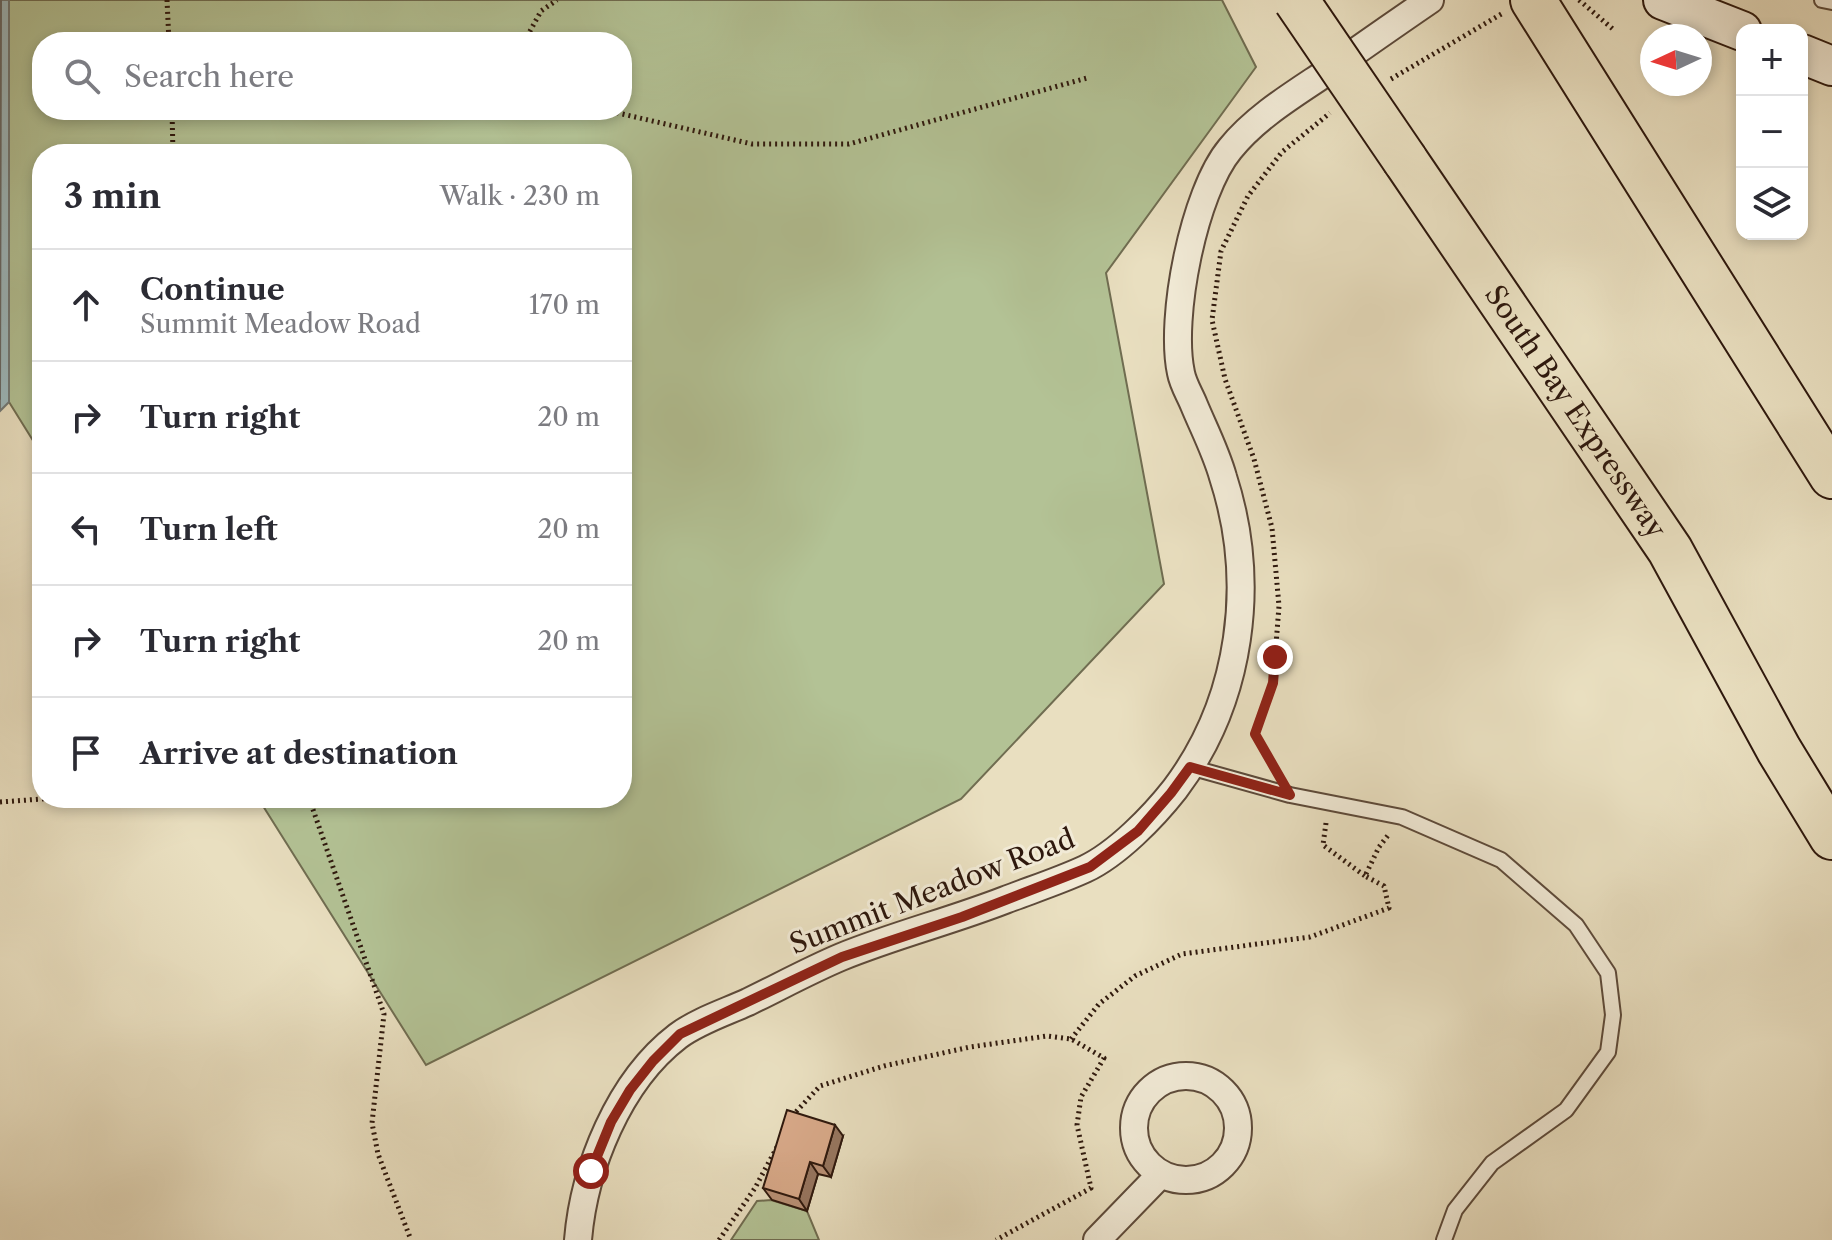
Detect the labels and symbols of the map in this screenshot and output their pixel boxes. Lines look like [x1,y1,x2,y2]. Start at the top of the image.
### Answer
north arrow [1640,24,1712,96]
street label: South Bay Expressway [1478,279,1674,545]
route end [1257,639,1293,675]
street label: Summit Meadow Road [785,821,1079,961]
route start [573,1153,609,1189]

